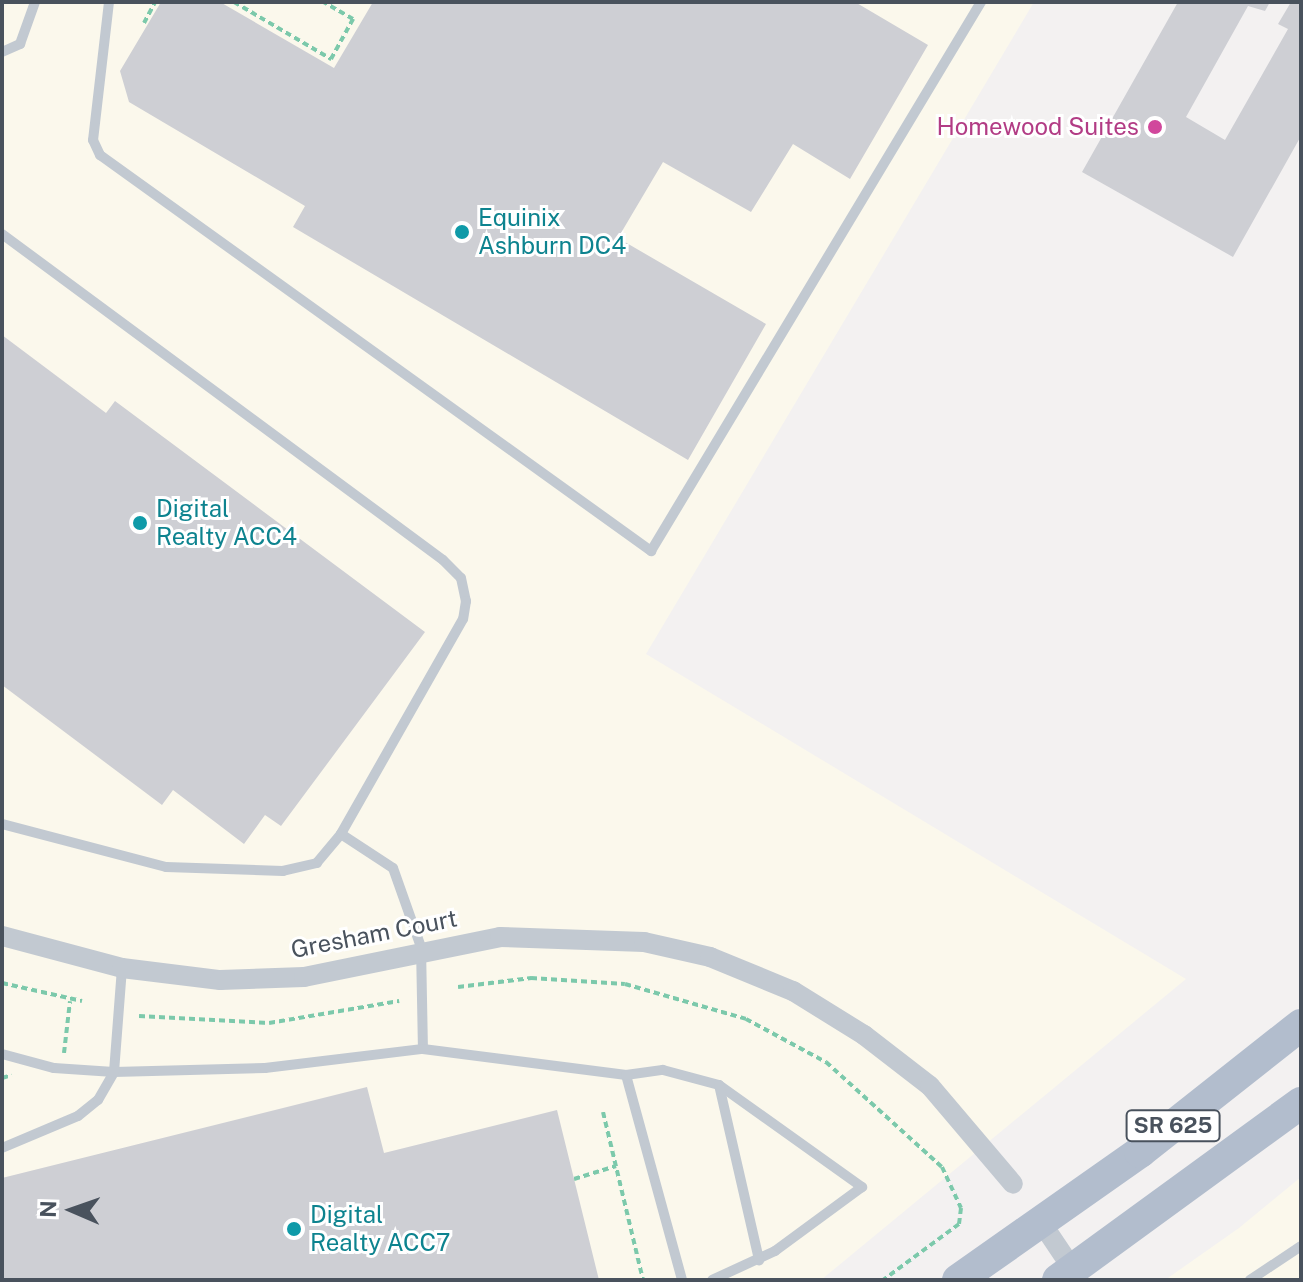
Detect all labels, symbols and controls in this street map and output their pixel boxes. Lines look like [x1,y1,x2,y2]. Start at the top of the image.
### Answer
place label: Homewood Suites [936,113,1139,141]
marker: Homewood Suites [1146,118,1164,136]
place label: Equinix Ashburn DC4 [478,204,626,260]
marker: Equinix Ashburn DC4 [453,223,471,241]
place label: Digital Realty ACC4 [156,495,297,551]
marker: Digital Realty ACC4 [131,514,149,532]
street label: Gresham Court [289,904,459,964]
road number: SR 625 [1125,1108,1221,1144]
north arrow [32,1170,112,1250]
text: N [35,1200,61,1218]
place label: Digital Realty ACC7 [310,1201,451,1257]
marker: Digital Realty ACC7 [285,1220,303,1238]

